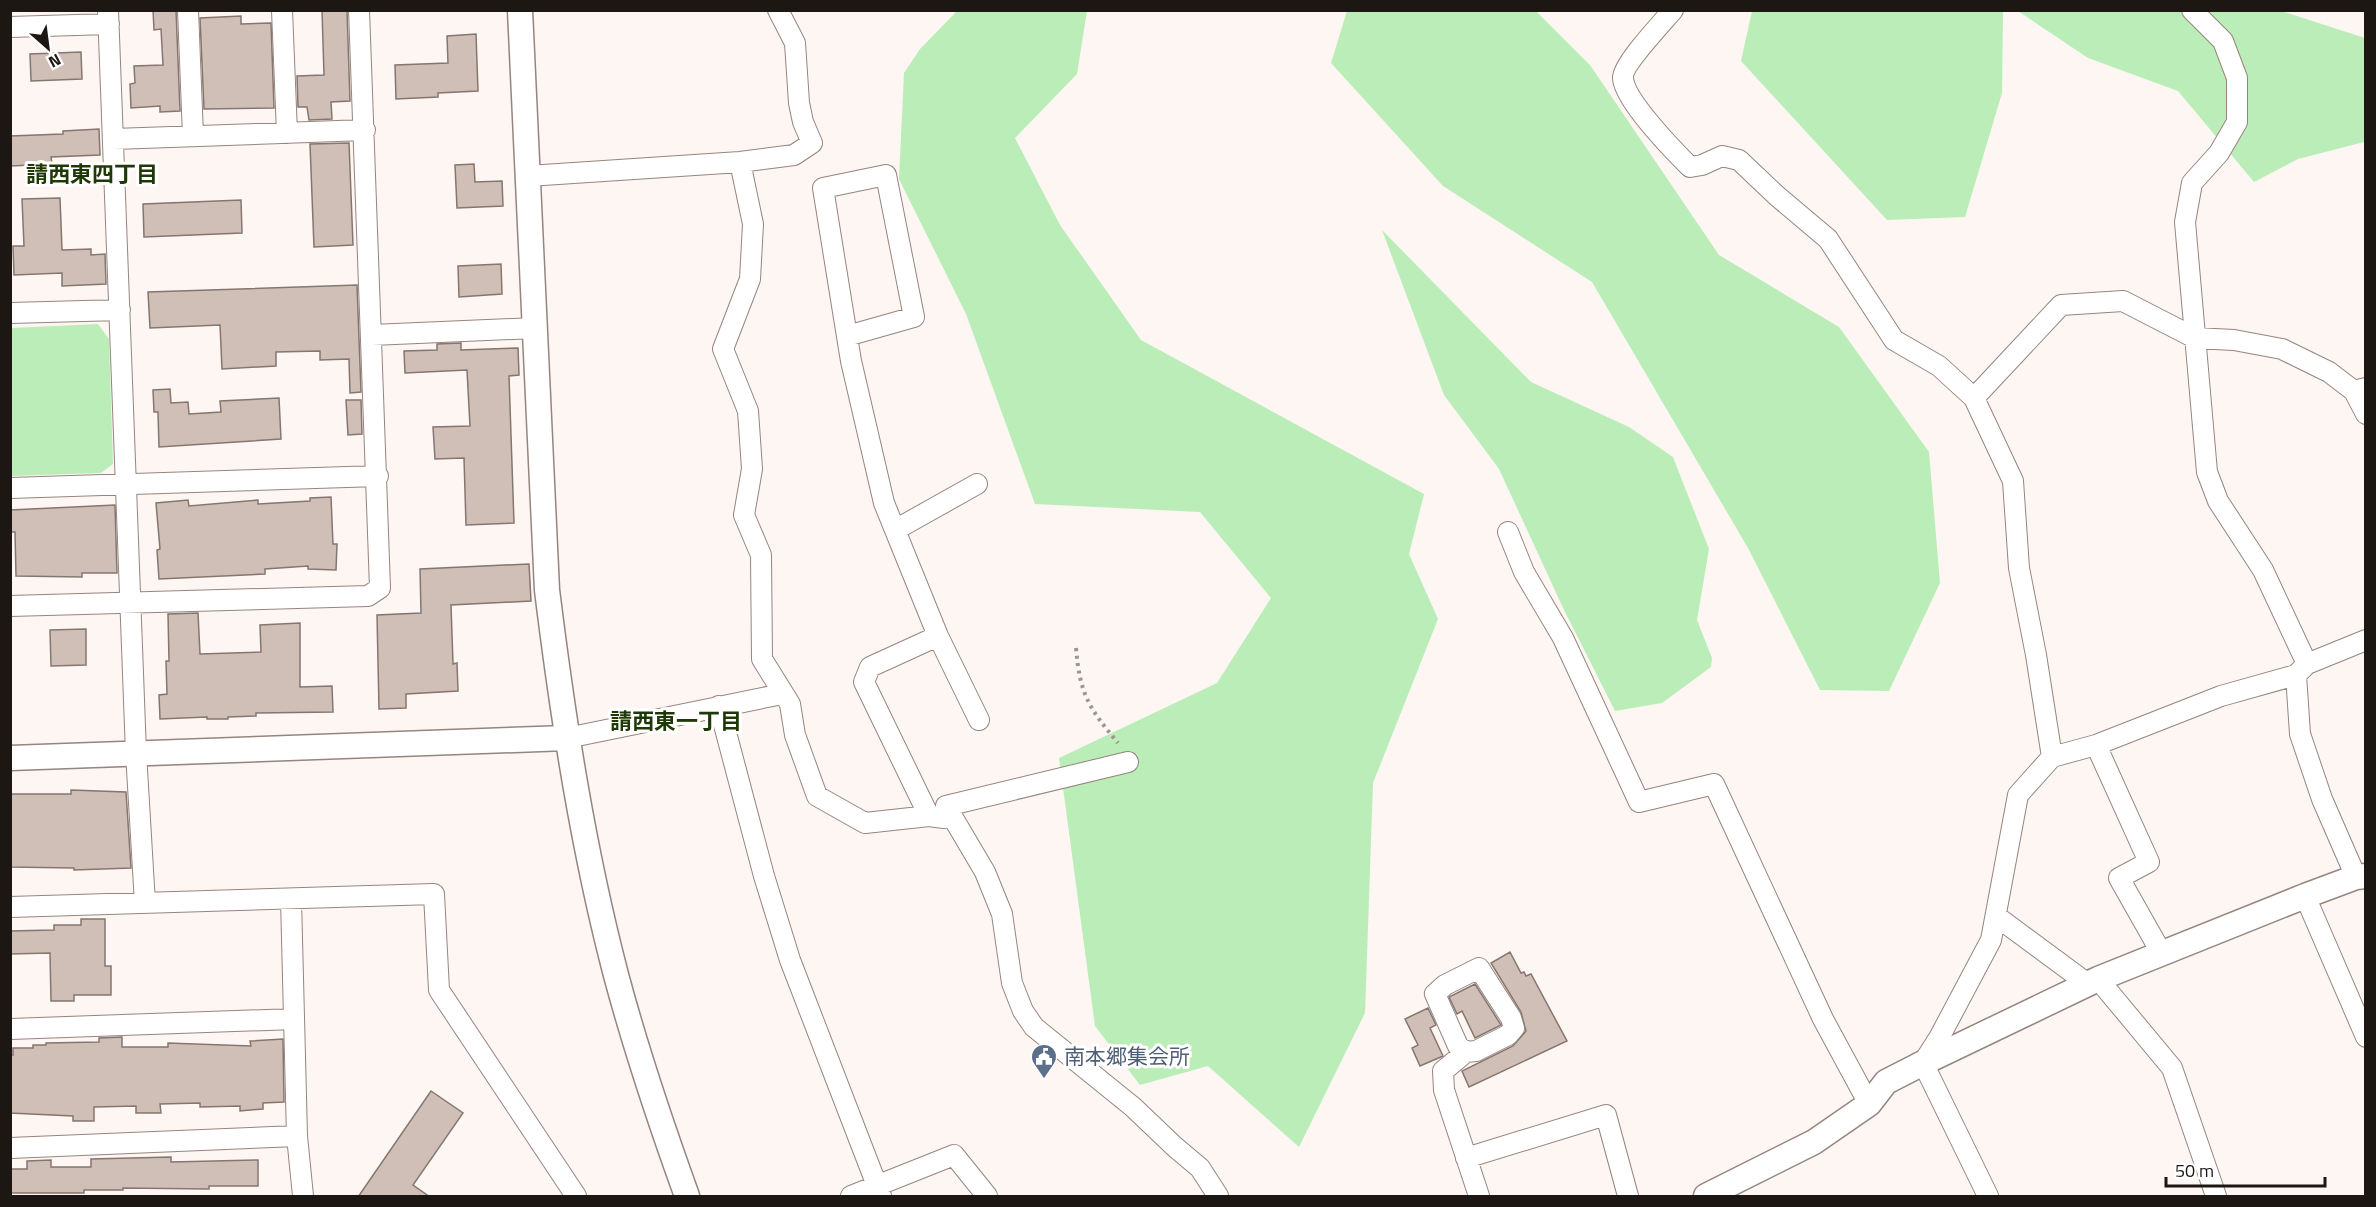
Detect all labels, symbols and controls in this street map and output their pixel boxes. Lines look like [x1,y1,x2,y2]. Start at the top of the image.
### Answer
north arrow [18,18,78,78]
text: N [45,48,66,74]
district label: 請西東四丁目 [26,157,158,191]
district label: 請西東一丁目 [610,704,742,738]
place label: 南本郷集会所 [1064,1040,1190,1072]
public building icon: 南本郷集会所 [1029,1042,1059,1080]
scale bar [2166,1150,2325,1188]
text: 50 m [2175,1157,2214,1184]

